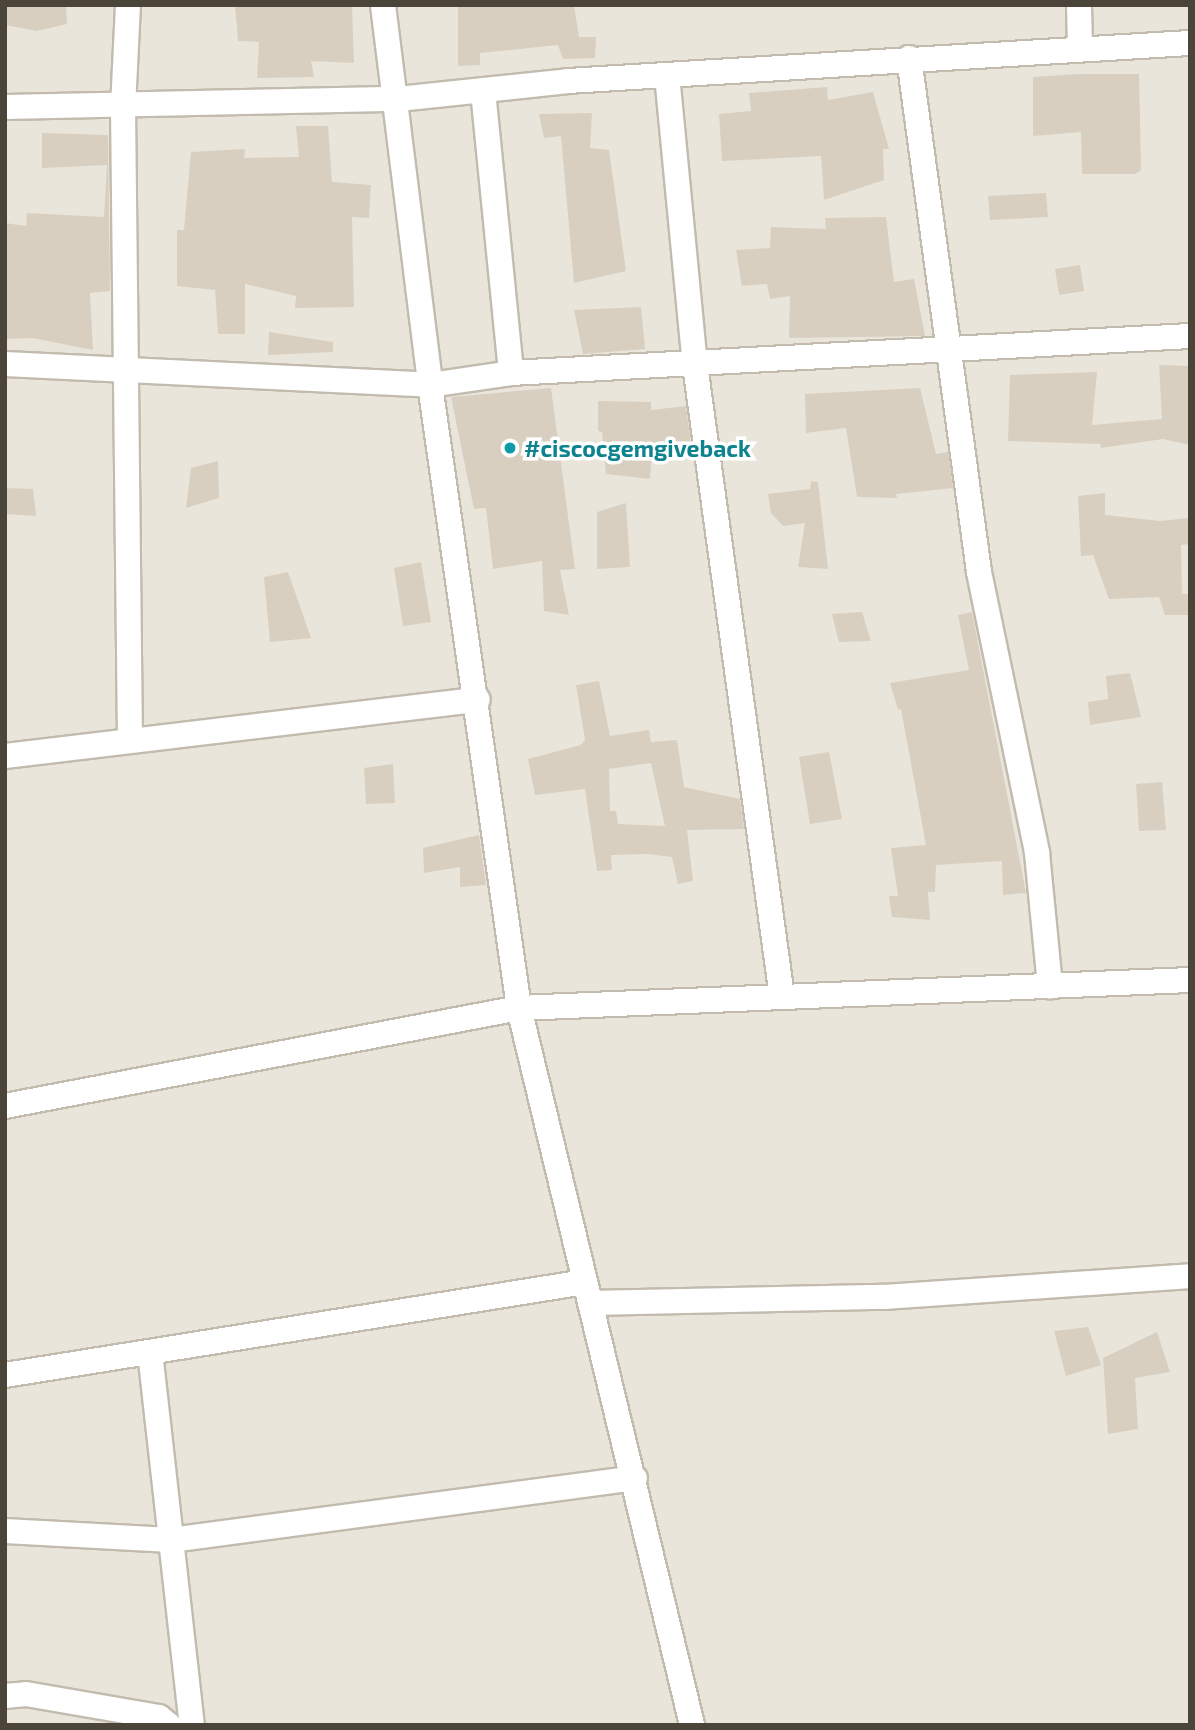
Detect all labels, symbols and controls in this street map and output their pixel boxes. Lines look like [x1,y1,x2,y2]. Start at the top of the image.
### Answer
place label: #ciscocgemgiveback [524,434,751,462]
marker: #ciscocgemgiveback [502,440,518,456]

